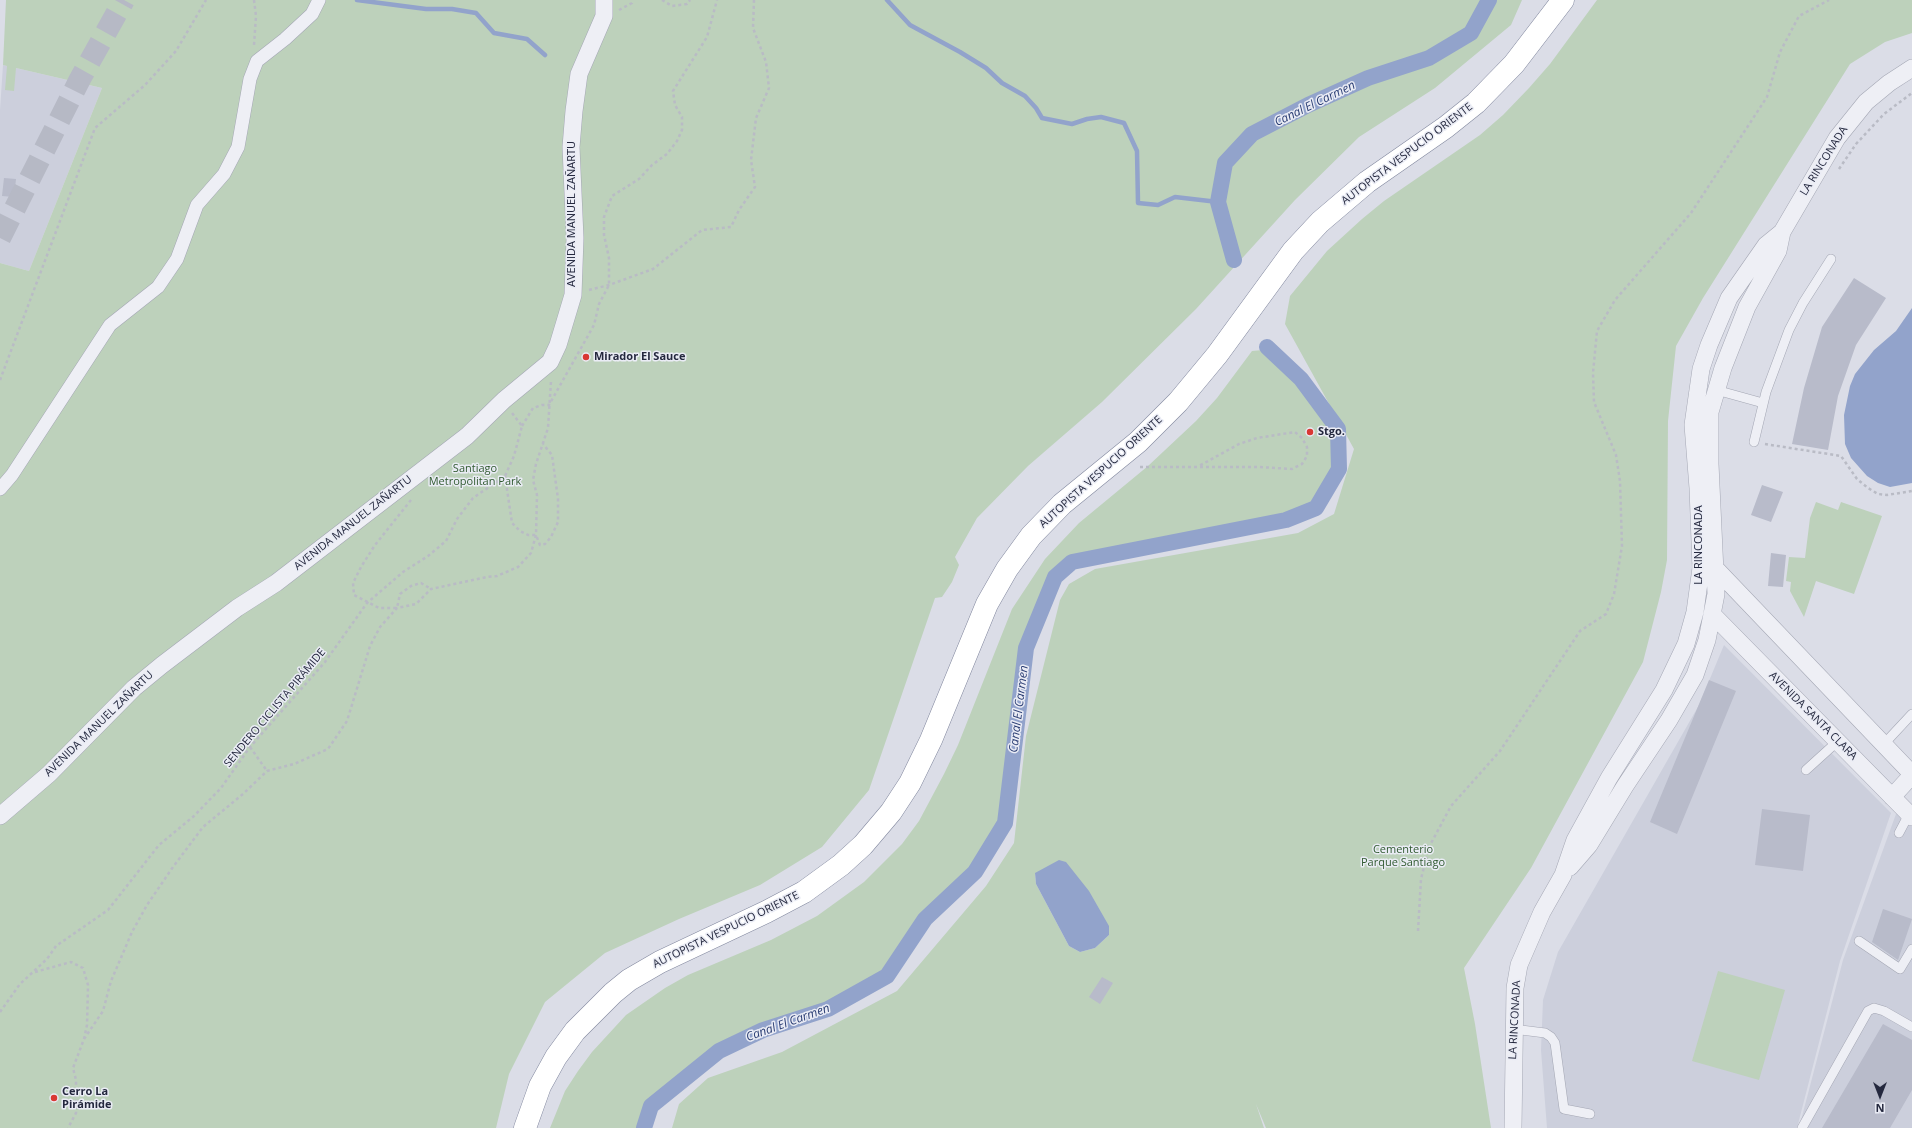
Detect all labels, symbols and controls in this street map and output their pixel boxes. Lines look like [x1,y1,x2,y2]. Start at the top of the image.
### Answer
water label: Canal El Carmen [1272,78,1358,130]
street label: AUTOPISTA VESPUCIO ORIENTE [1339,100,1475,208]
street label: LA RINCONADA [1797,124,1851,198]
street label: AVENIDA MANUEL ZAÑARTU [565,141,579,287]
place label: Mirador El Sauce [594,350,685,364]
marker: Mirador El Sauce [581,352,591,362]
street label: AUTOPISTA VESPUCIO ORIENTE [1037,413,1165,531]
place label: Stgo. [1318,425,1345,439]
marker: Stgo. [1305,427,1315,437]
park label: Santiago Metropolitan Park [429,462,521,488]
street label: AVENIDA MANUEL ZAÑARTU [291,473,415,573]
street label: LA RINCONADA [1692,505,1706,585]
street label: SENDERO CICLISTA PIRÁMIDE [221,646,329,770]
water label: Canal El Carmen [1006,664,1032,754]
street label: AVENIDA MANUEL ZAÑARTU [42,669,156,779]
street label: AVENIDA SANTA CLARA [1766,669,1860,763]
park label: Cementerio Parque Santiago [1361,843,1445,869]
street label: AUTOPISTA VESPUCIO ORIENTE [651,889,801,971]
street label: LA RINCONADA [1506,980,1524,1060]
water label: Canal El Carmen [744,1001,832,1045]
north arrow [1860,1076,1900,1116]
place label: Cerro La Pirámide [62,1085,112,1111]
marker: Cerro La Pirámide [49,1093,59,1103]
text: N [1876,1101,1884,1116]

